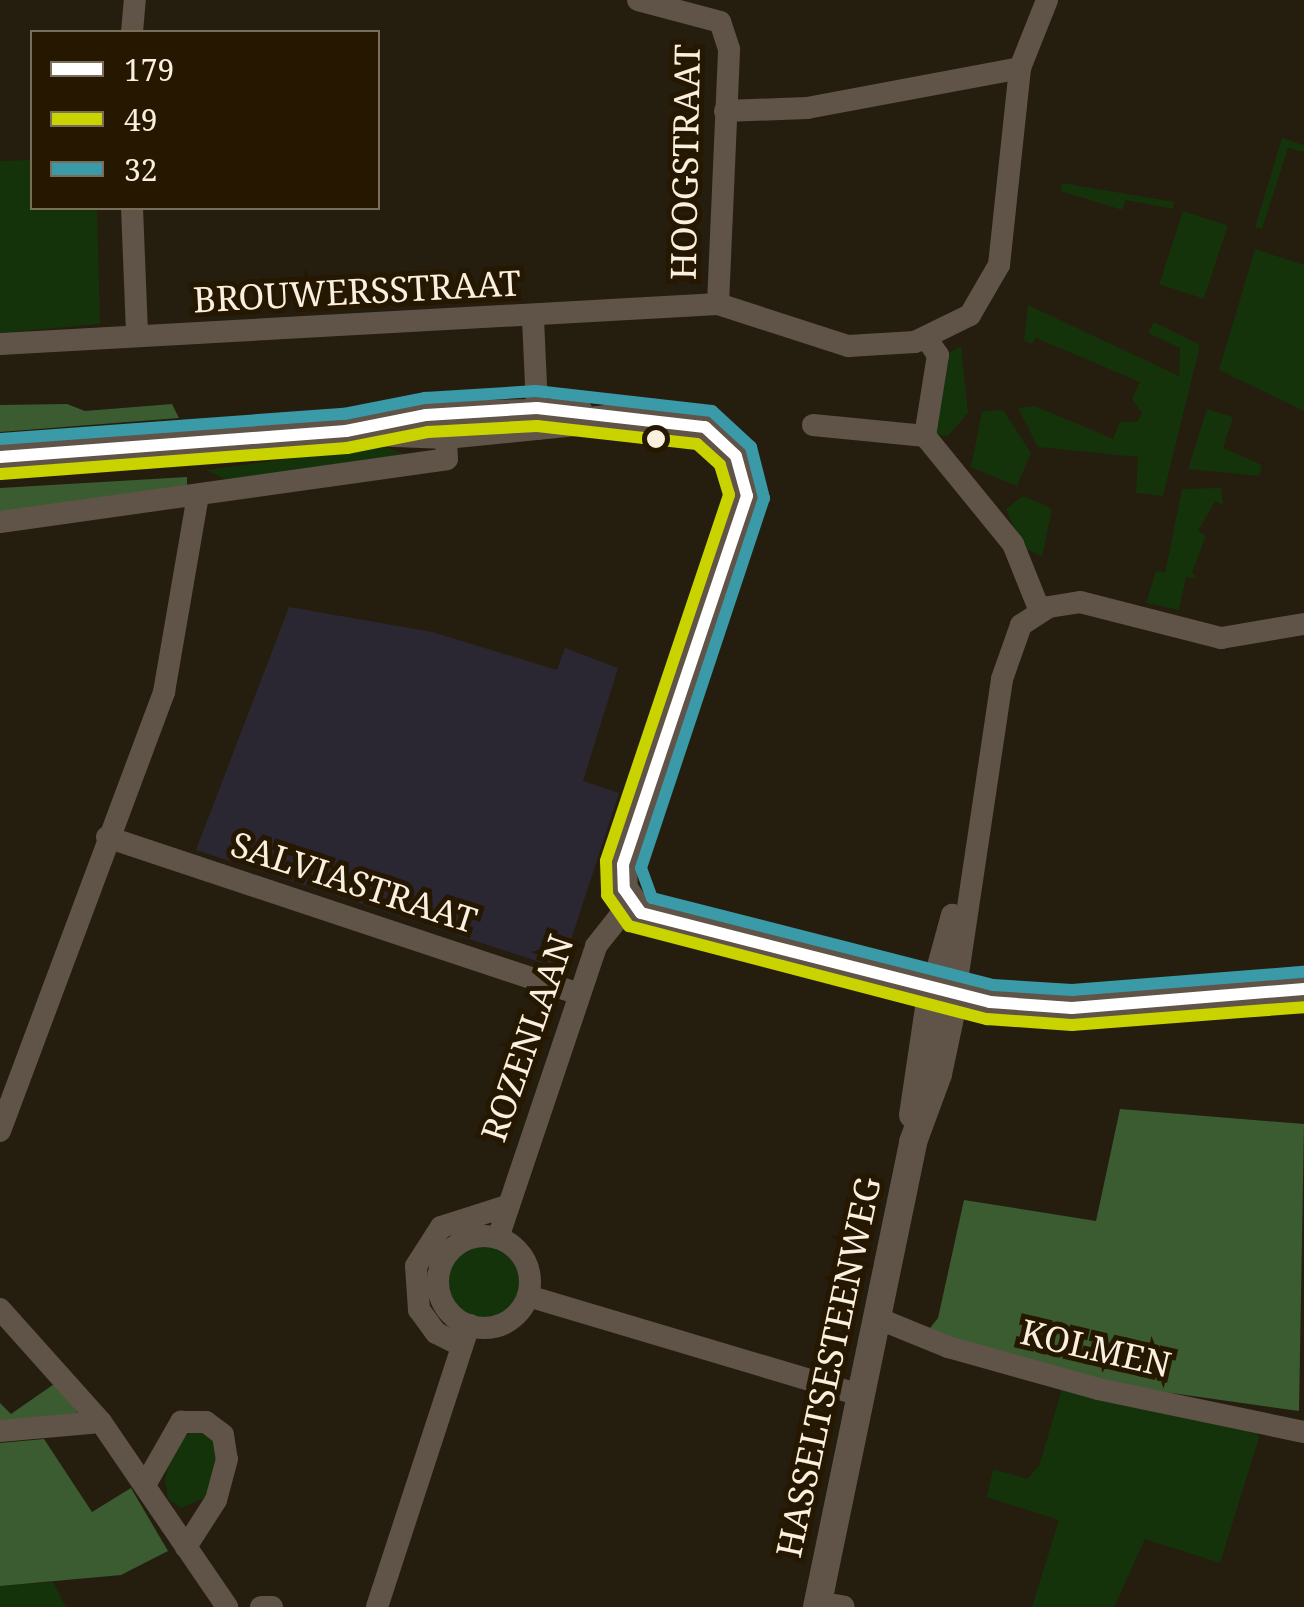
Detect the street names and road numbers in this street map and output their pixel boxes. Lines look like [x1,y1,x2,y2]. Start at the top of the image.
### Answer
street label: HOOGSTRAAT [662,44,708,280]
street label: BROUWERSSTRAAT [192,261,522,321]
street label: SALVIASTRAAT [226,823,482,941]
street label: ROZENLAAN [472,929,582,1147]
street label: HASSELTSESTEENWEG [767,1173,889,1561]
street label: KOLMEN [1017,1310,1175,1386]

